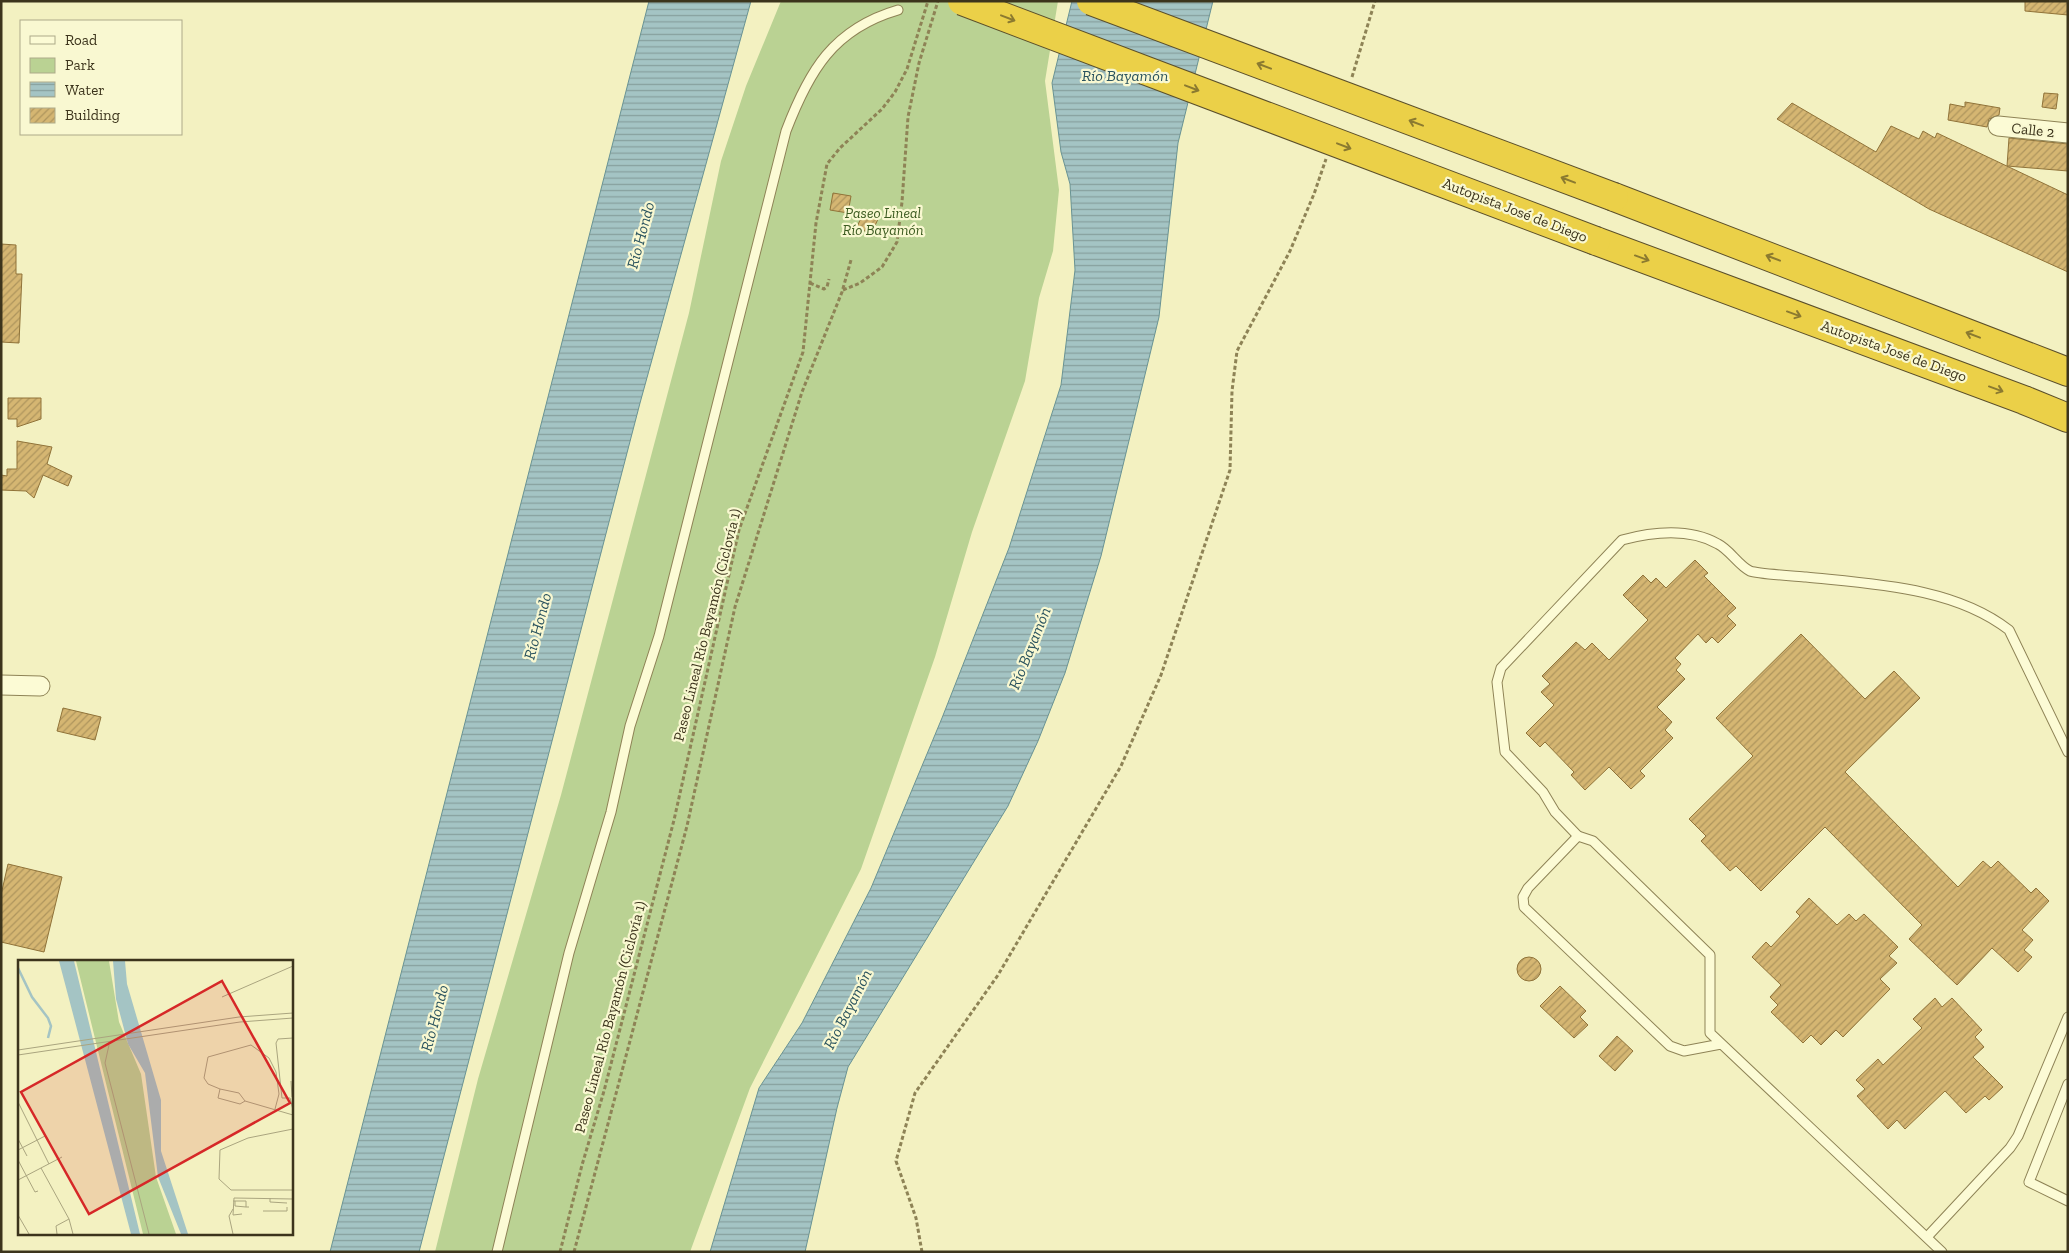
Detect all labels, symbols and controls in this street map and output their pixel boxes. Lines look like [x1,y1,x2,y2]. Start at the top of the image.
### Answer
one-way arrow [1000,15,1015,24]
legend [20,20,182,135]
text: Road [65,31,98,49]
text: Park [65,56,95,74]
one-way arrow [1256,61,1272,70]
water label: Río Bayamón [1082,66,1168,85]
text: Water [65,81,105,99]
one-way arrow [1184,84,1200,93]
text: Building [65,106,120,124]
one-way arrow [1409,118,1424,127]
street label: Calle 2 [2011,119,2056,141]
one-way arrow [1337,142,1352,151]
street label: Autopista José de Diego [1440,174,1590,246]
one-way arrow [1561,175,1576,184]
water label: Río Hondo [622,200,658,270]
park label: Paseo Lineal Río Bayamón [842,204,924,239]
one-way arrow [1766,253,1781,263]
one-way arrow [1634,254,1649,263]
one-way arrow [1786,310,1802,319]
street label: Autopista José de Diego [1819,316,1970,386]
one-way arrow [1966,330,1982,339]
one-way arrow [1988,385,2003,394]
street label: Paseo Lineal Río Bayamón (Ciclovía 1) [669,507,745,743]
water label: Río Hondo [519,591,555,661]
water label: Río Bayamón [1004,604,1054,692]
street label: Paseo Lineal Río Bayamón (Ciclovía 1) [570,899,650,1135]
inset map [18,960,292,1236]
water label: Río Bayamón [819,966,876,1052]
water label: Río Hondo [416,983,452,1053]

